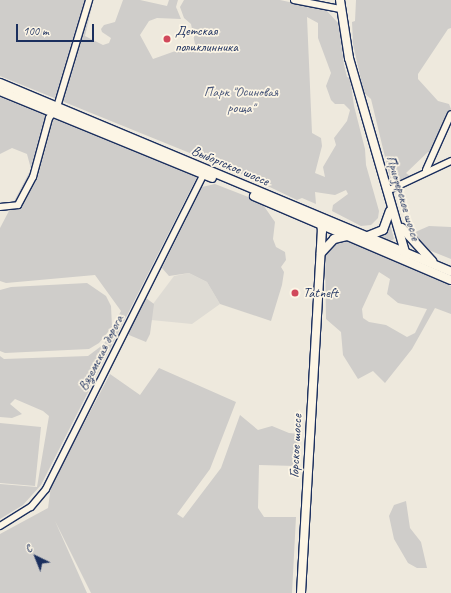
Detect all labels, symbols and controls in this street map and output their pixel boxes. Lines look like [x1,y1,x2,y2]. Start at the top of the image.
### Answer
scale bar [18,16,96,42]
text: 100 m [23,23,49,39]
place label: Детская поликлинника [175,23,238,56]
marker: Детская поликлинника [162,34,172,44]
park label: Парк "Осиновая роща" [204,84,278,116]
street label: Выборгское шоссе [188,142,272,190]
street label: Приозерское шоссе [382,153,424,243]
place label: Tatneft [303,285,338,301]
marker: Tatneft [290,288,300,298]
street label: Вяземская дорога [75,312,127,394]
street label: Горское шоссе [286,414,306,478]
north arrow [16,537,56,577]
text: С [21,541,35,555]

